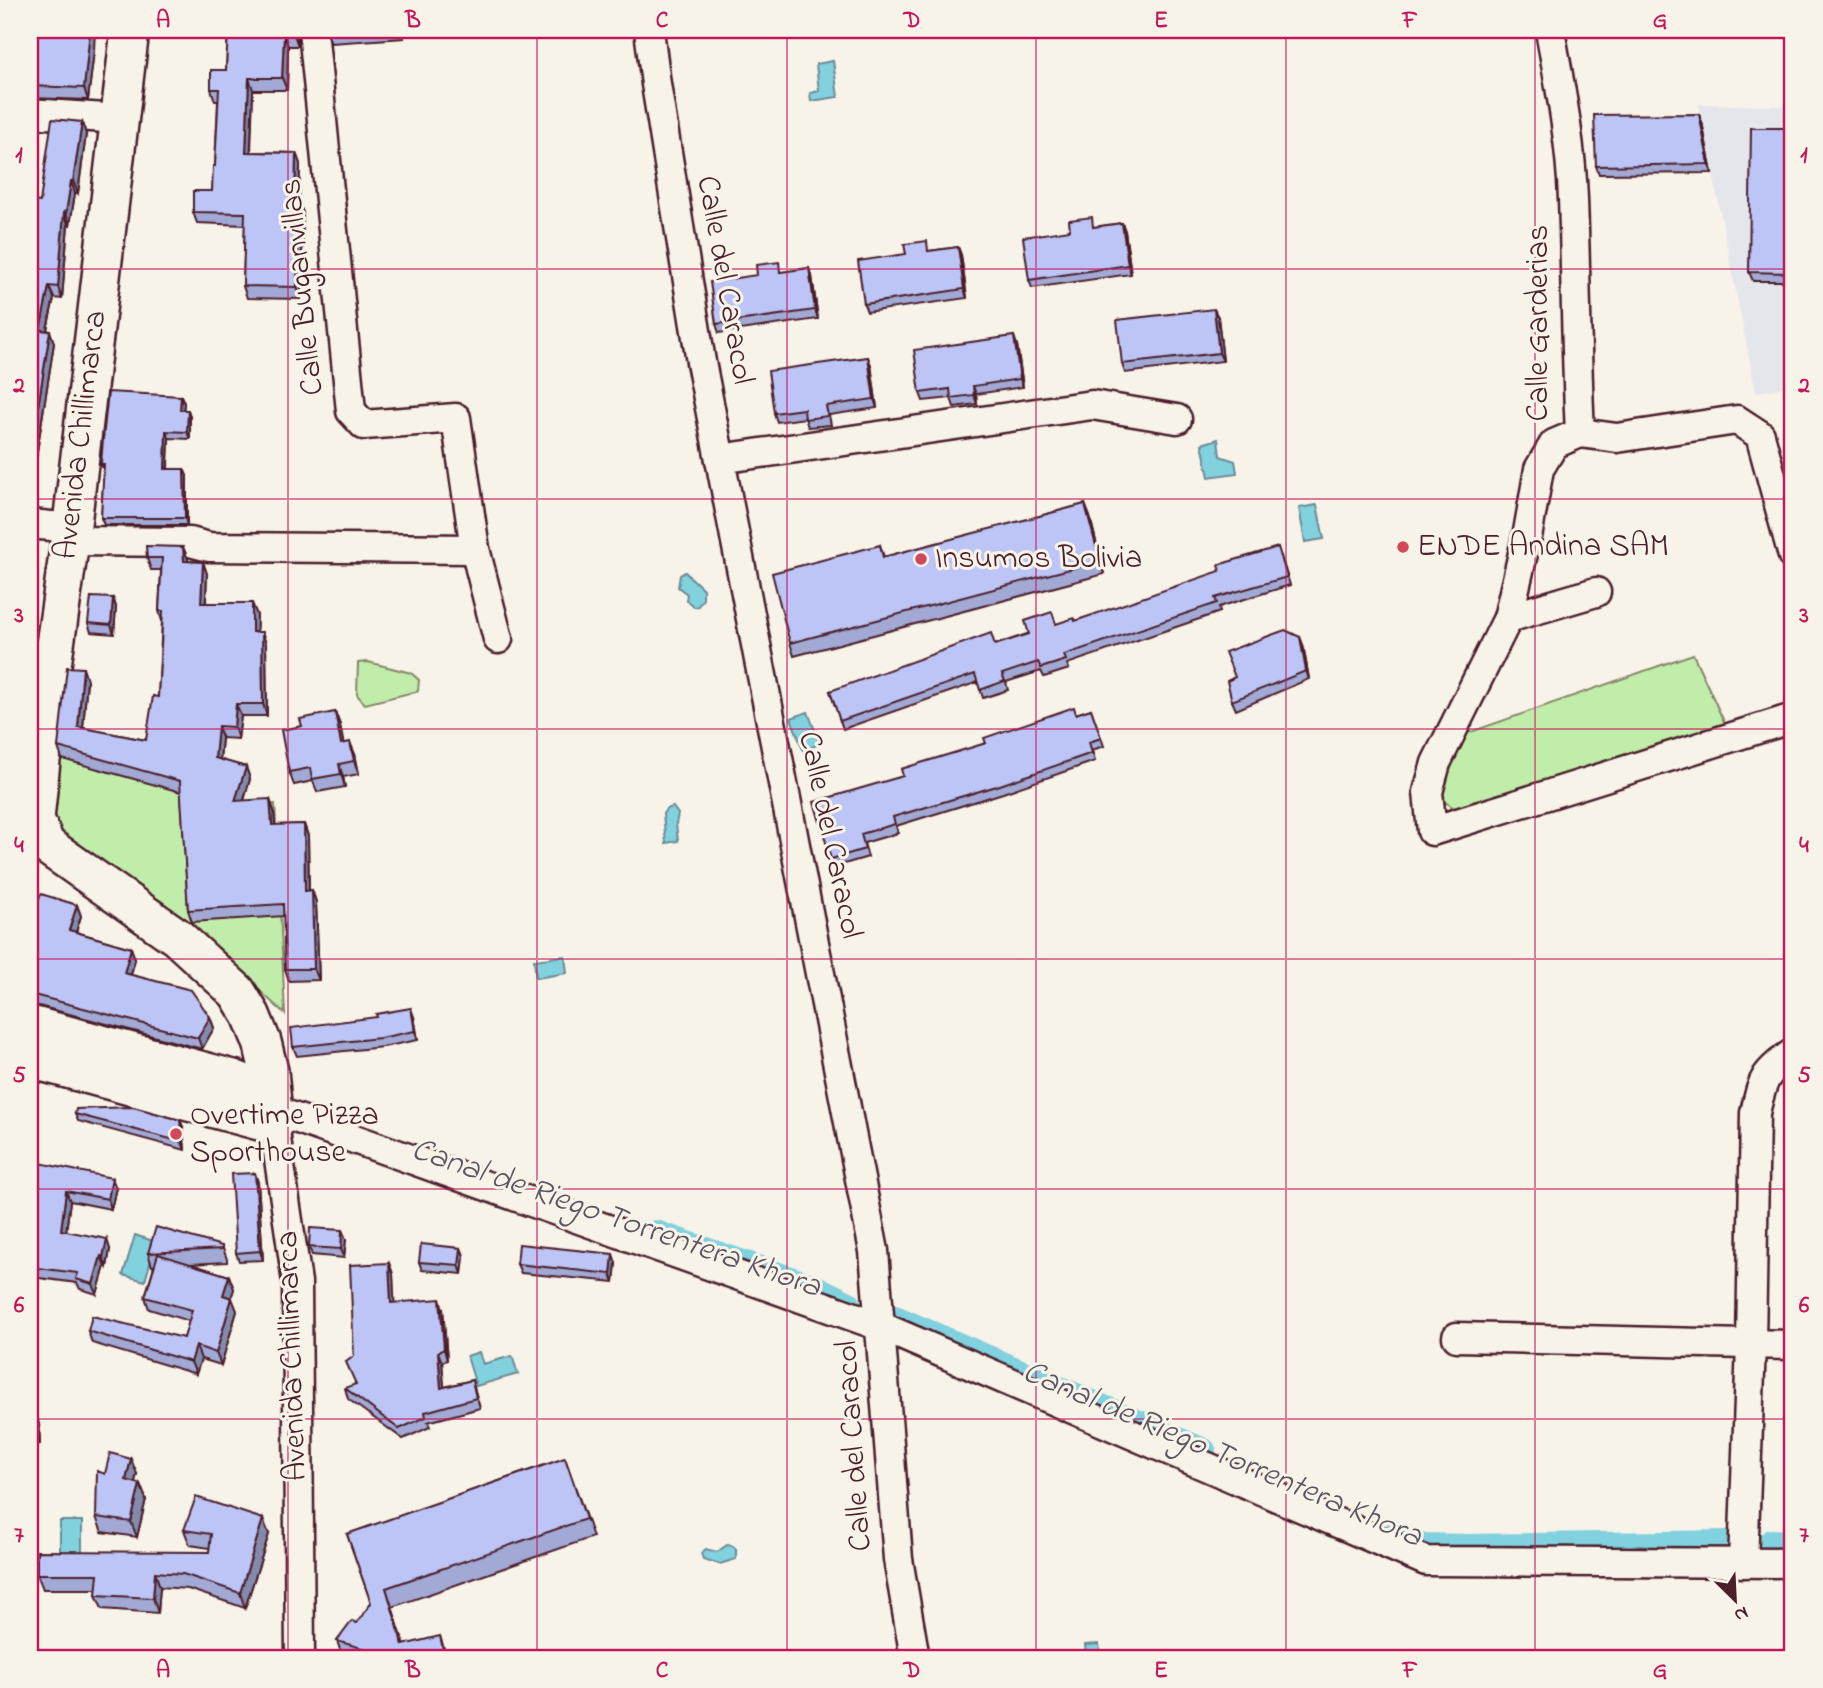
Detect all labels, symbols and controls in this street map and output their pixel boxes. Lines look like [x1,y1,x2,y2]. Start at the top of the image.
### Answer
text: A [156,5,170,38]
text: B [404,5,421,38]
text: C [656,5,669,38]
text: D [903,5,920,38]
text: E [1154,5,1168,38]
text: F [1402,5,1418,38]
text: G [1653,5,1667,38]
text: 1 [15,140,23,173]
text: 1 [1800,140,1808,173]
street label: Calle del Caracol [683,172,765,388]
street label: Calle Buganvillas [268,176,338,398]
street label: Calle Garderias [1516,225,1563,421]
street label: Avenida Chillimarca [43,308,121,562]
text: 2 [12,370,25,403]
text: 2 [1797,370,1810,403]
place label: ENDE Andina SAM [1417,524,1669,571]
place label: Insumos Bolivia [935,536,1142,583]
marker: ENDE Andina SAM [1395,539,1411,555]
marker: Insumos Bolivia [913,551,929,567]
text: 3 [13,600,24,633]
text: 3 [1798,600,1809,633]
street label: Calle del Caracol [784,727,874,943]
text: 4 [14,830,24,863]
text: 4 [1799,830,1809,863]
text: 5 [12,1060,26,1093]
text: 5 [1797,1060,1811,1093]
place label: Overtime Pizza Sporthouse [190,1093,379,1177]
marker: Overtime Pizza Sporthouse [168,1126,184,1142]
water label: Canal de Riego Torrentera Khora [405,1126,828,1313]
street label: Avenida Chillimarca [265,1230,321,1482]
text: 6 [14,1290,25,1323]
text: 6 [1799,1290,1810,1323]
street label: Calle del Caracol [824,1339,886,1553]
water label: Canal de Riego Torrentera Khora [1014,1349,1430,1562]
text: 7 [14,1520,24,1553]
text: 7 [1799,1520,1809,1553]
north arrow [1700,1566,1770,1636]
text: N [1729,1598,1752,1628]
text: A [156,1655,170,1688]
text: B [404,1655,421,1688]
text: C [656,1655,669,1688]
text: D [903,1655,920,1688]
text: E [1154,1655,1168,1688]
text: F [1402,1655,1418,1688]
text: G [1653,1655,1667,1688]

